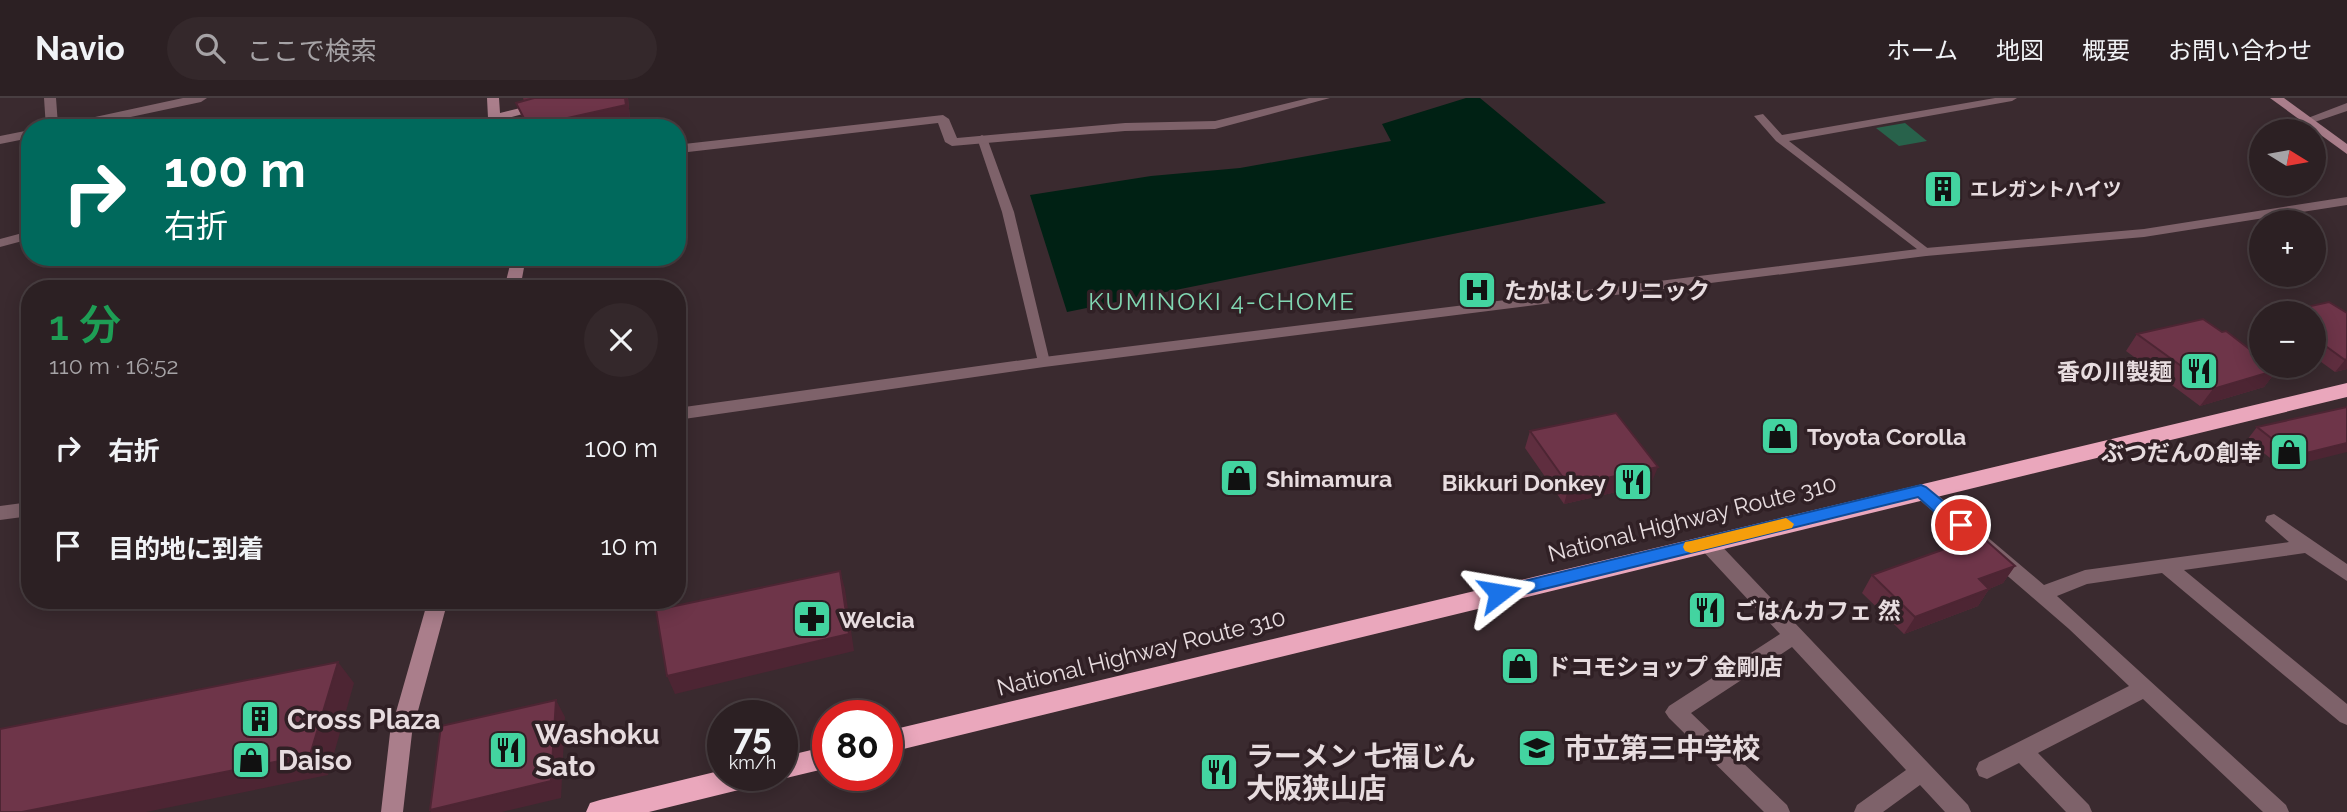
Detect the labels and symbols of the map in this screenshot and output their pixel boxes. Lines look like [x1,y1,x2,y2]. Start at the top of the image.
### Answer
north arrow [2249,119,2326,196]
building icon: エレガントハイツ [1922,168,1964,210]
place label: エレガントハイツ [1970,178,2122,200]
hospital icon: たかはしクリニック [1456,269,1498,311]
place label: たかはしクリニック [1504,277,1710,304]
district label: KUMINOKI 4-CHOME [1088,287,1356,316]
restaurant icon: 香の川製麺 [2178,350,2220,392]
place label: 香の川製麺 [2057,358,2172,385]
shop icon: Toyota Corolla [1759,415,1801,457]
place label: Toyota Corolla [1807,423,1966,450]
shop icon: ぶつだんの創幸 [2268,431,2310,473]
place label: ぶつだんの創幸 [2101,439,2262,466]
shop icon: Shimamura [1218,457,1260,499]
restaurant icon: Bikkuri Donkey [1612,461,1654,503]
place label: Shimamura [1266,465,1392,492]
place label: Bikkuri Donkey [1442,469,1606,496]
street label: National Highway Route 310 [1545,469,1839,567]
pin [1931,495,1991,555]
position arrow [1462,556,1536,630]
restaurant icon: ごはんカフェ 然 [1686,589,1728,631]
place label: ごはんカフェ 然 [1734,597,1901,624]
pharmacy icon: Welcia [791,598,833,640]
street label: National Highway Route 310 [994,603,1288,701]
place label: Welcia [839,606,915,633]
shop icon: ドコモショップ 金剛店 [1499,645,1541,687]
place label: ドコモショップ 金剛店 [1547,653,1783,680]
building icon: Cross Plaza [239,698,281,740]
speed limit sign: 80 [812,700,903,791]
place label: Cross Plaza [287,703,440,736]
place label: Washoku Sato [535,718,660,783]
school or university icon: 市立第三中学校 [1516,727,1558,769]
restaurant icon: Washoku Sato [487,729,529,771]
place label: 市立第三中学校 [1564,732,1760,765]
shop icon: Daiso [230,739,272,781]
place label: ラーメン 七福じん 大阪狭山店 [1246,740,1476,805]
place label: Daiso [278,744,352,777]
restaurant icon: ラーメン 七福じん 大阪狭山店 [1198,751,1240,793]

